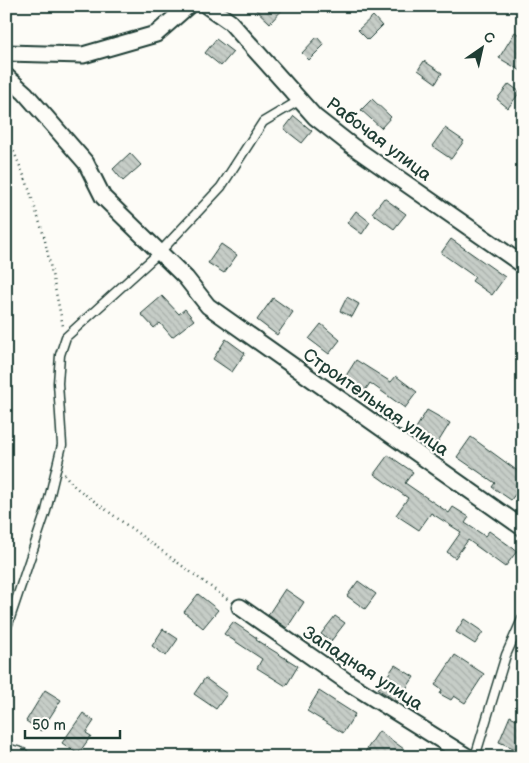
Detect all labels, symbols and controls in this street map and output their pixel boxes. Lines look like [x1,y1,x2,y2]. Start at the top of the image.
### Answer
north arrow [456,22,506,72]
text: С [480,28,498,48]
street label: Рабочая улица [322,93,436,186]
street label: Строительная улица [299,344,453,461]
street label: Западная улица [299,622,427,715]
scale bar [25,708,120,740]
text: 50 m [32,716,66,735]

